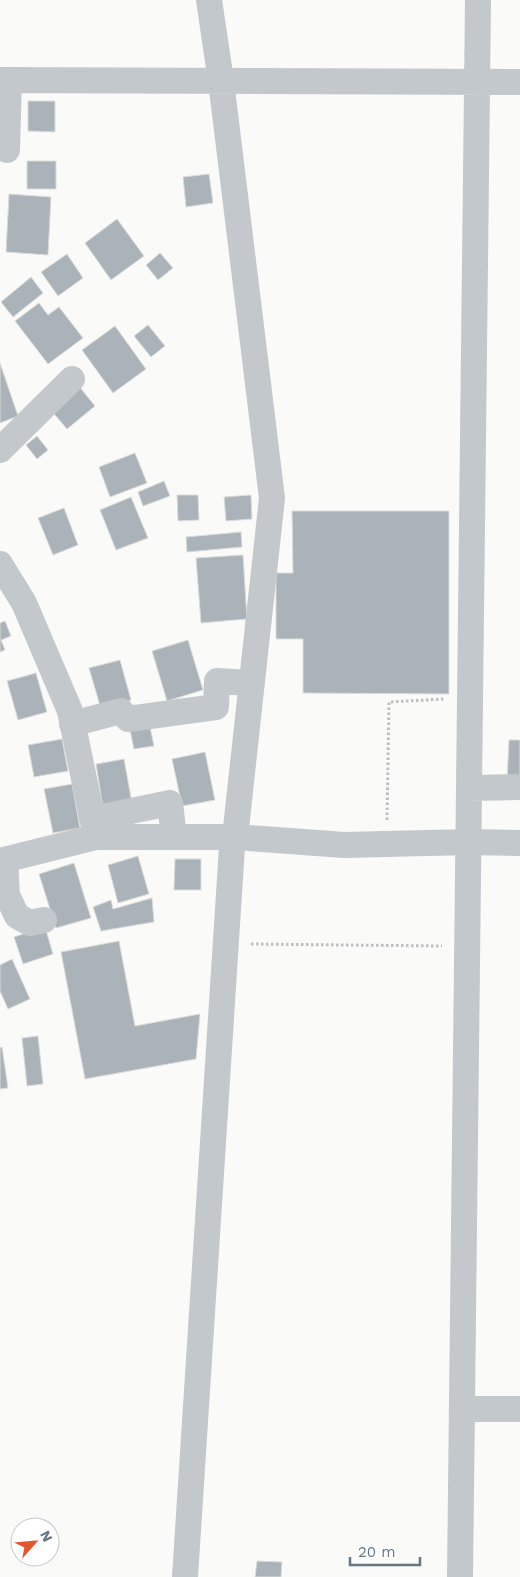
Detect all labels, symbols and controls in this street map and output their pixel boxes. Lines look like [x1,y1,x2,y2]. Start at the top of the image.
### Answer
north arrow [10,1517,60,1567]
text: N [37,1528,56,1544]
scale bar [350,1534,420,1566]
text: 20 m [358,1543,396,1561]

